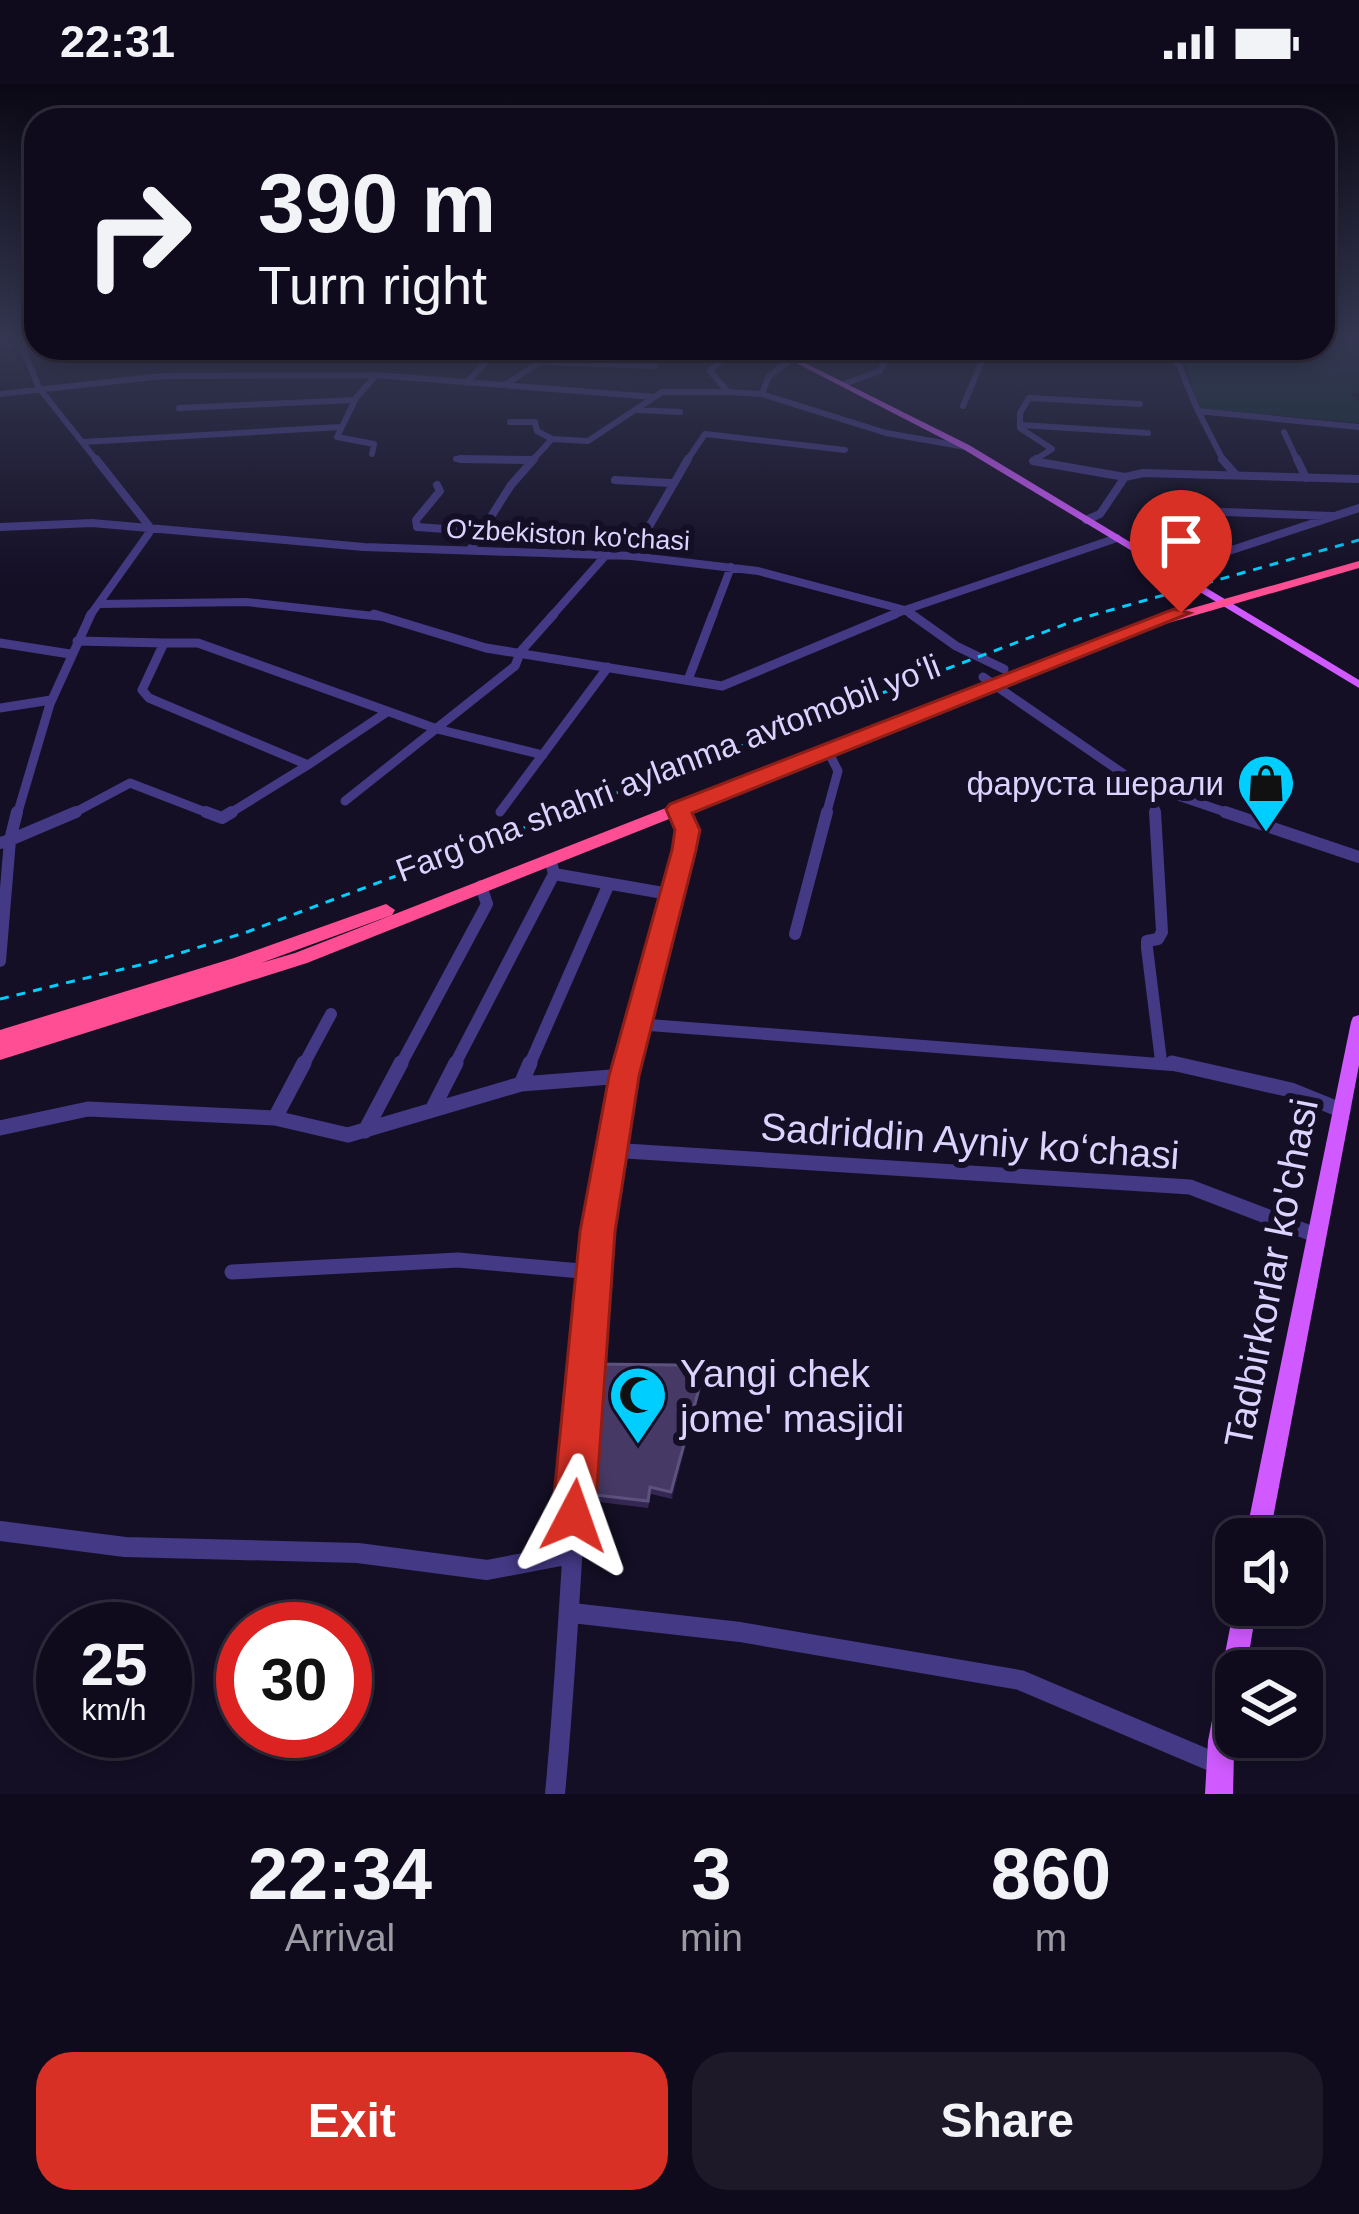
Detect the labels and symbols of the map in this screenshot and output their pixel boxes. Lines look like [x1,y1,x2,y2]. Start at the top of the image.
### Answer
pin [1130,490,1232,613]
street label: O'zbekiston ko'chasi [445,514,691,556]
street label: Fargʻona shahri aylanma avtomobil yoʻli [391,647,945,889]
shop icon: фаруста шерали [1235,752,1297,834]
place label: фаруста шерали [966,765,1224,802]
street label: Tadbirkorlar ko'chasi [1216,1095,1326,1451]
street label: Sadriddin Ayniy koʻchasi [759,1105,1181,1177]
place label: Yangi chek jome' masjidi [679,1352,904,1440]
mosque icon: Yangi chek jome' masjidi [607,1364,669,1446]
position arrow [511,1453,637,1579]
speed limit sign: 30 [216,1602,372,1758]

